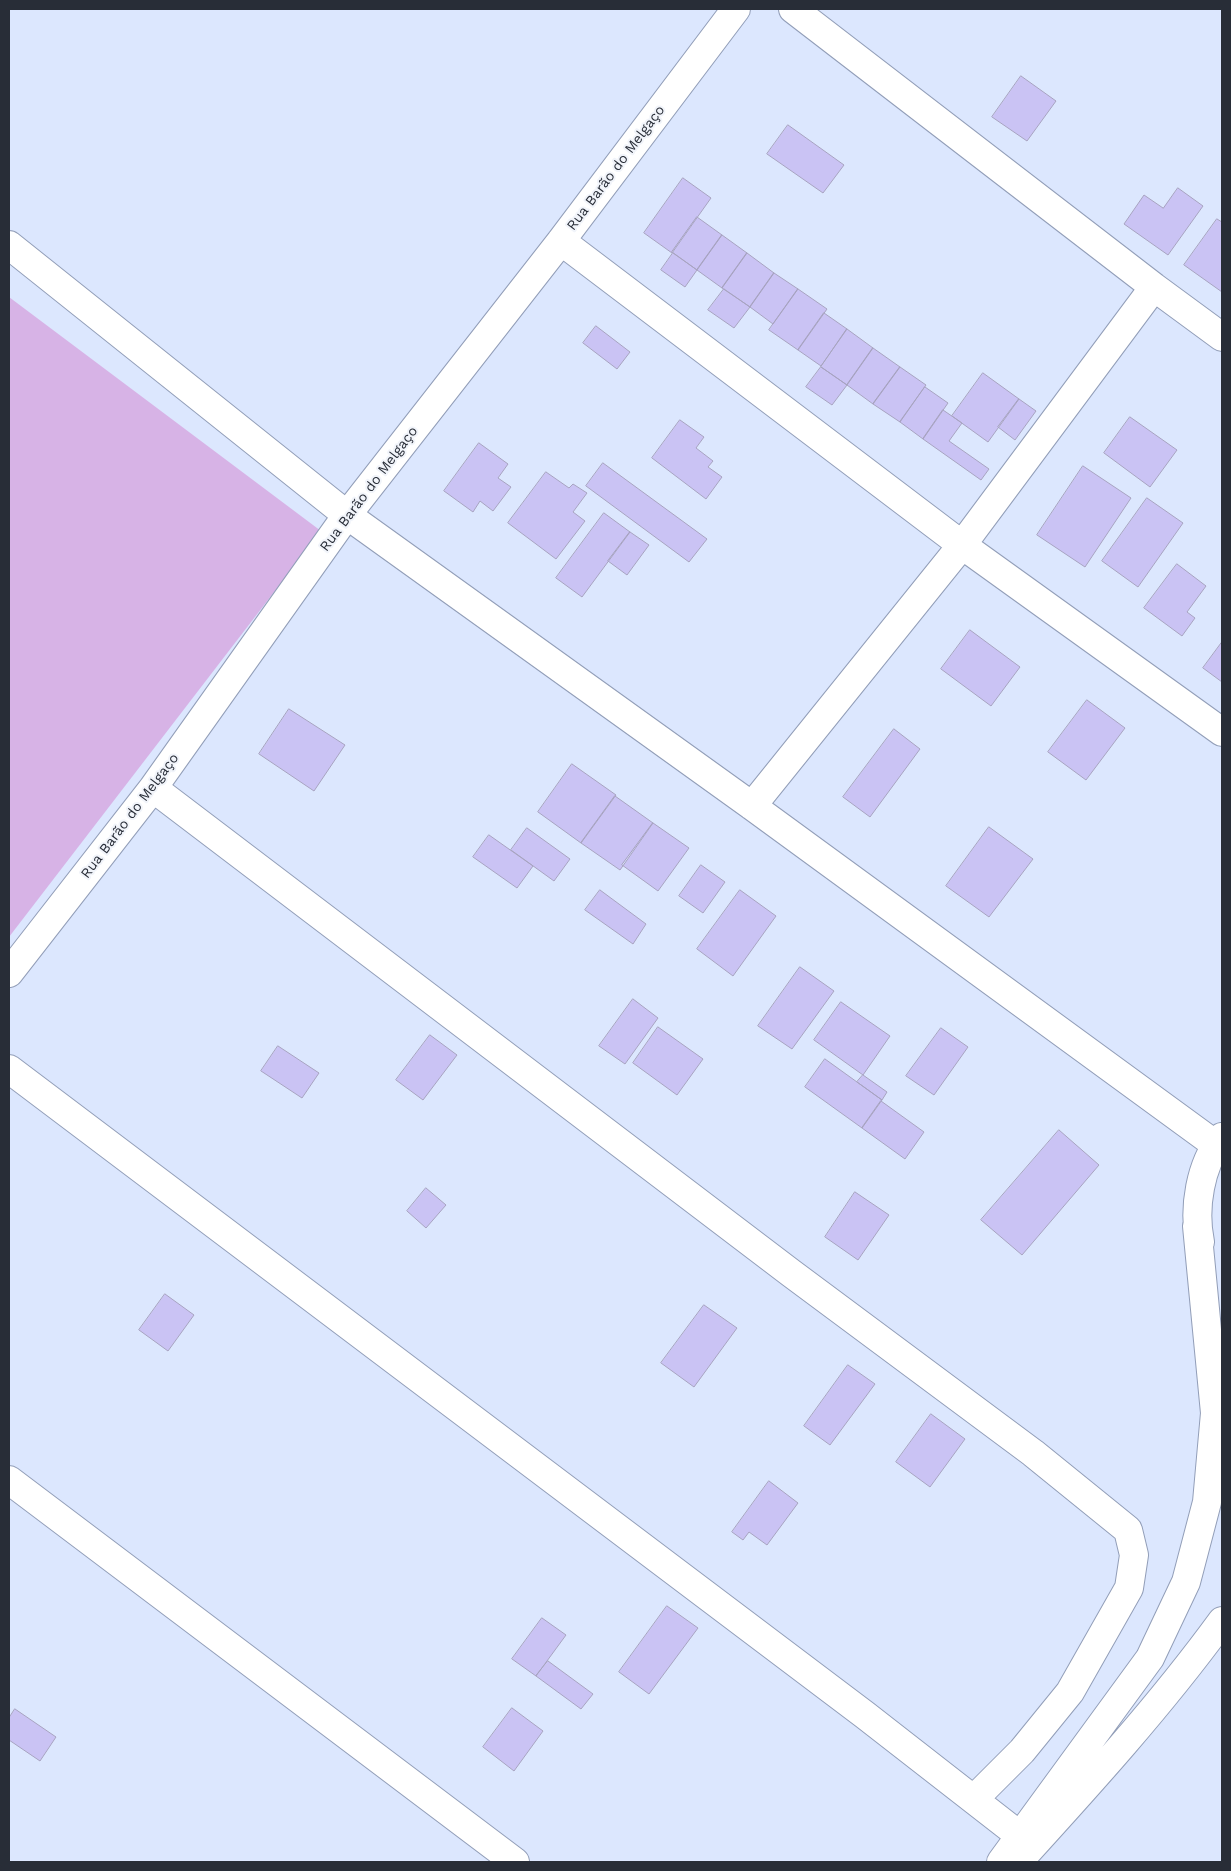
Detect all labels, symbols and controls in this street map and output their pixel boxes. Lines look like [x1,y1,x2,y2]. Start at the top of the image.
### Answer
street label: Rua Barão do Melgaço [564,102,668,234]
street label: Rua Barão do Melgaço [317,423,421,555]
street label: Rua Barão do Melgaço [78,750,182,882]

